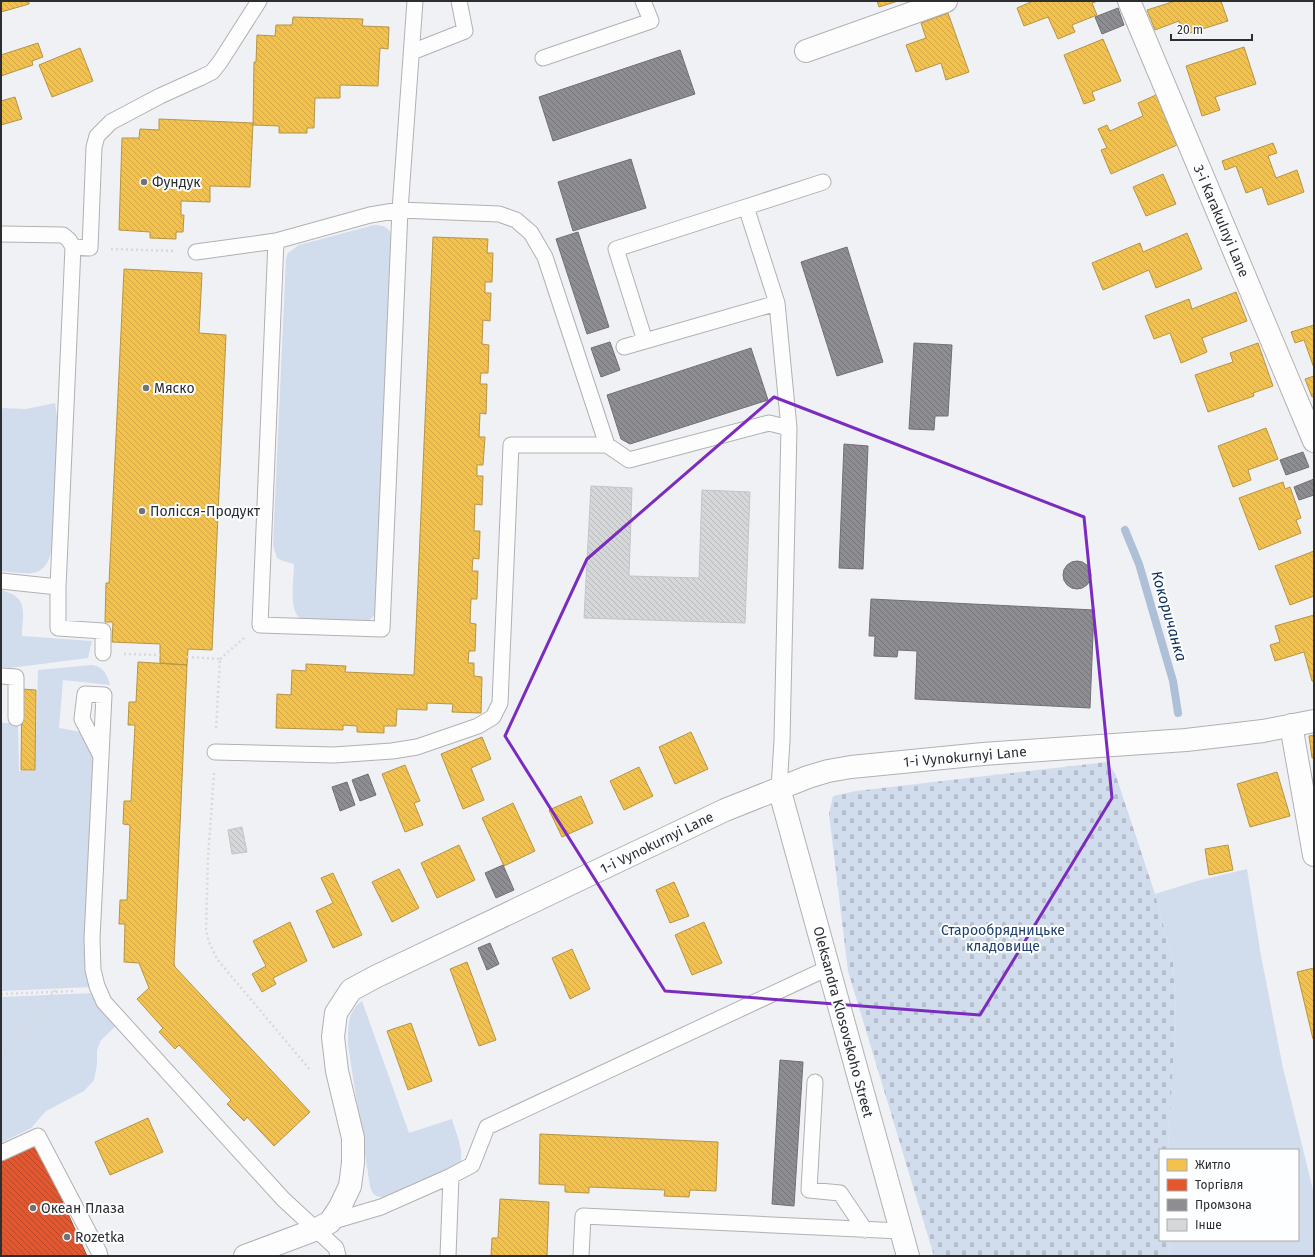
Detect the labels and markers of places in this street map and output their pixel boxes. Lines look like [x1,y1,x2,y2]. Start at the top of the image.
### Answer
place label: Фундук [152,174,201,191]
marker: Фундук [139,177,149,187]
place label: Мяско [154,380,195,397]
marker: Мяско [141,383,151,393]
place label: Полісся-Продукт [150,503,261,520]
marker: Полісся-Продукт [137,506,147,516]
place label: Океан Плаза [41,1200,125,1217]
marker: Океан Плаза [28,1203,38,1213]
place label: Rozetka [75,1229,125,1246]
marker: Rozetka [62,1232,72,1242]

